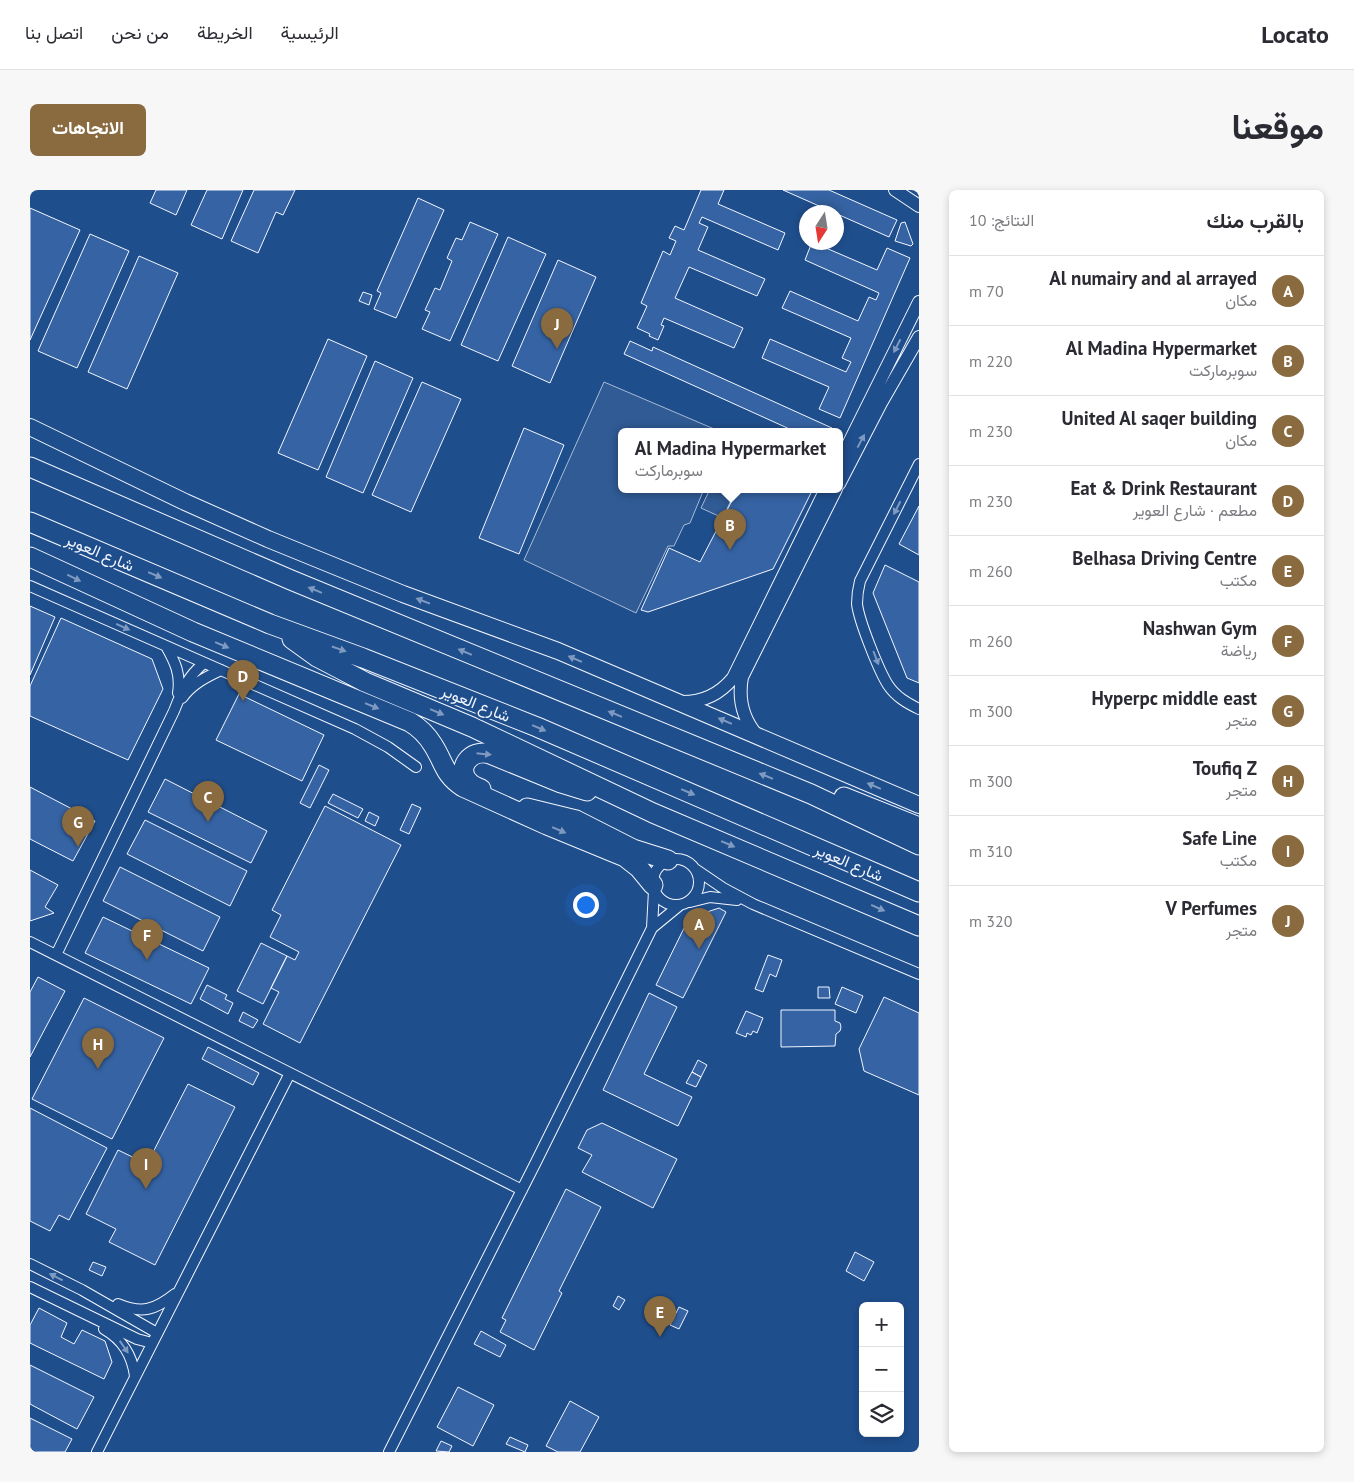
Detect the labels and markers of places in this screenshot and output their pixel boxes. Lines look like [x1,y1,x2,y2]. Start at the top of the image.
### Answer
pin: J [541,308,573,349]
pin: B [714,509,746,550]
pin: D [227,660,259,701]
pin: C [192,781,224,822]
pin: G [62,806,94,847]
pin: A [683,908,715,949]
pin: F [131,919,163,960]
pin: H [82,1028,114,1069]
pin: I [130,1148,162,1189]
pin: E [644,1296,676,1337]

